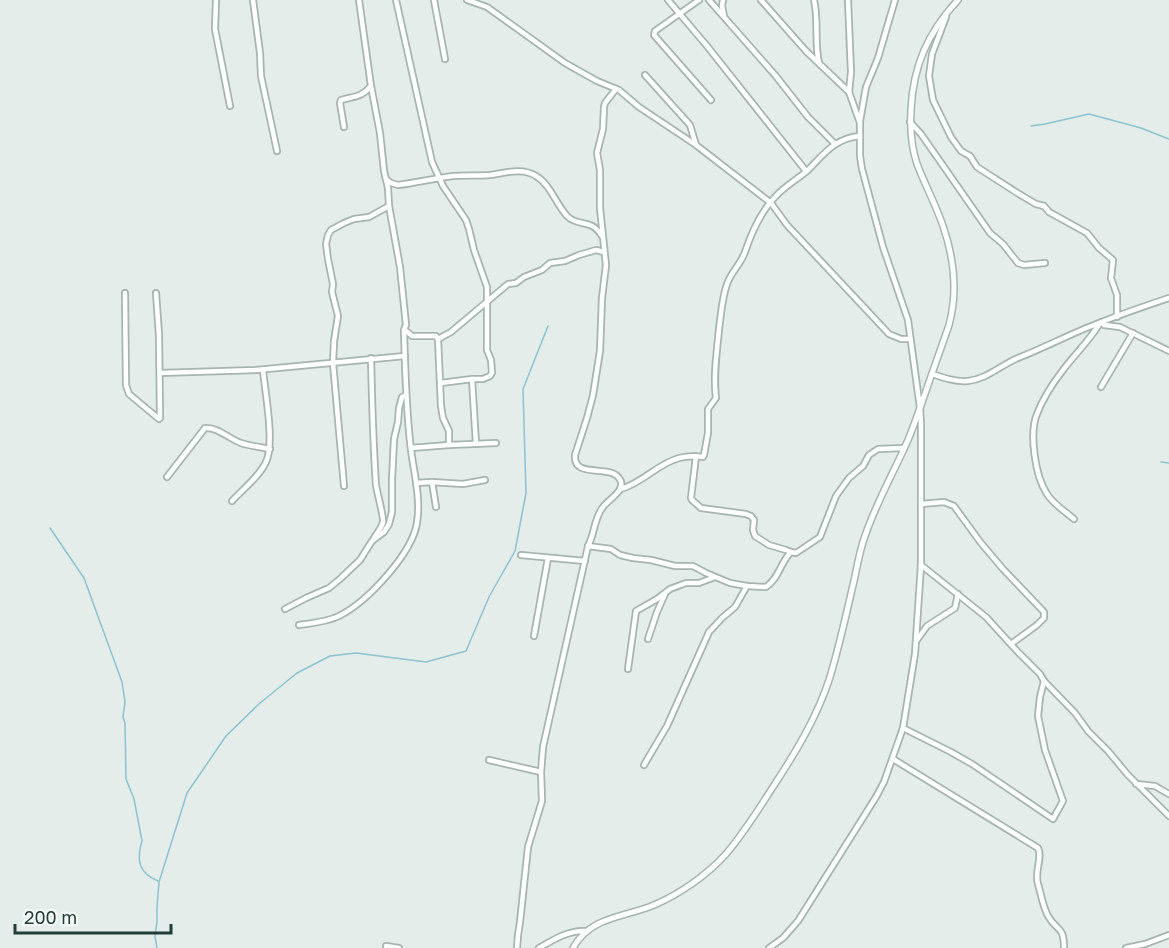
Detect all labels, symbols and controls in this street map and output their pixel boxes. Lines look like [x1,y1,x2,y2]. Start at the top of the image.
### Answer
scale bar [15,897,171,935]
text: 200 m [24,906,77,928]

